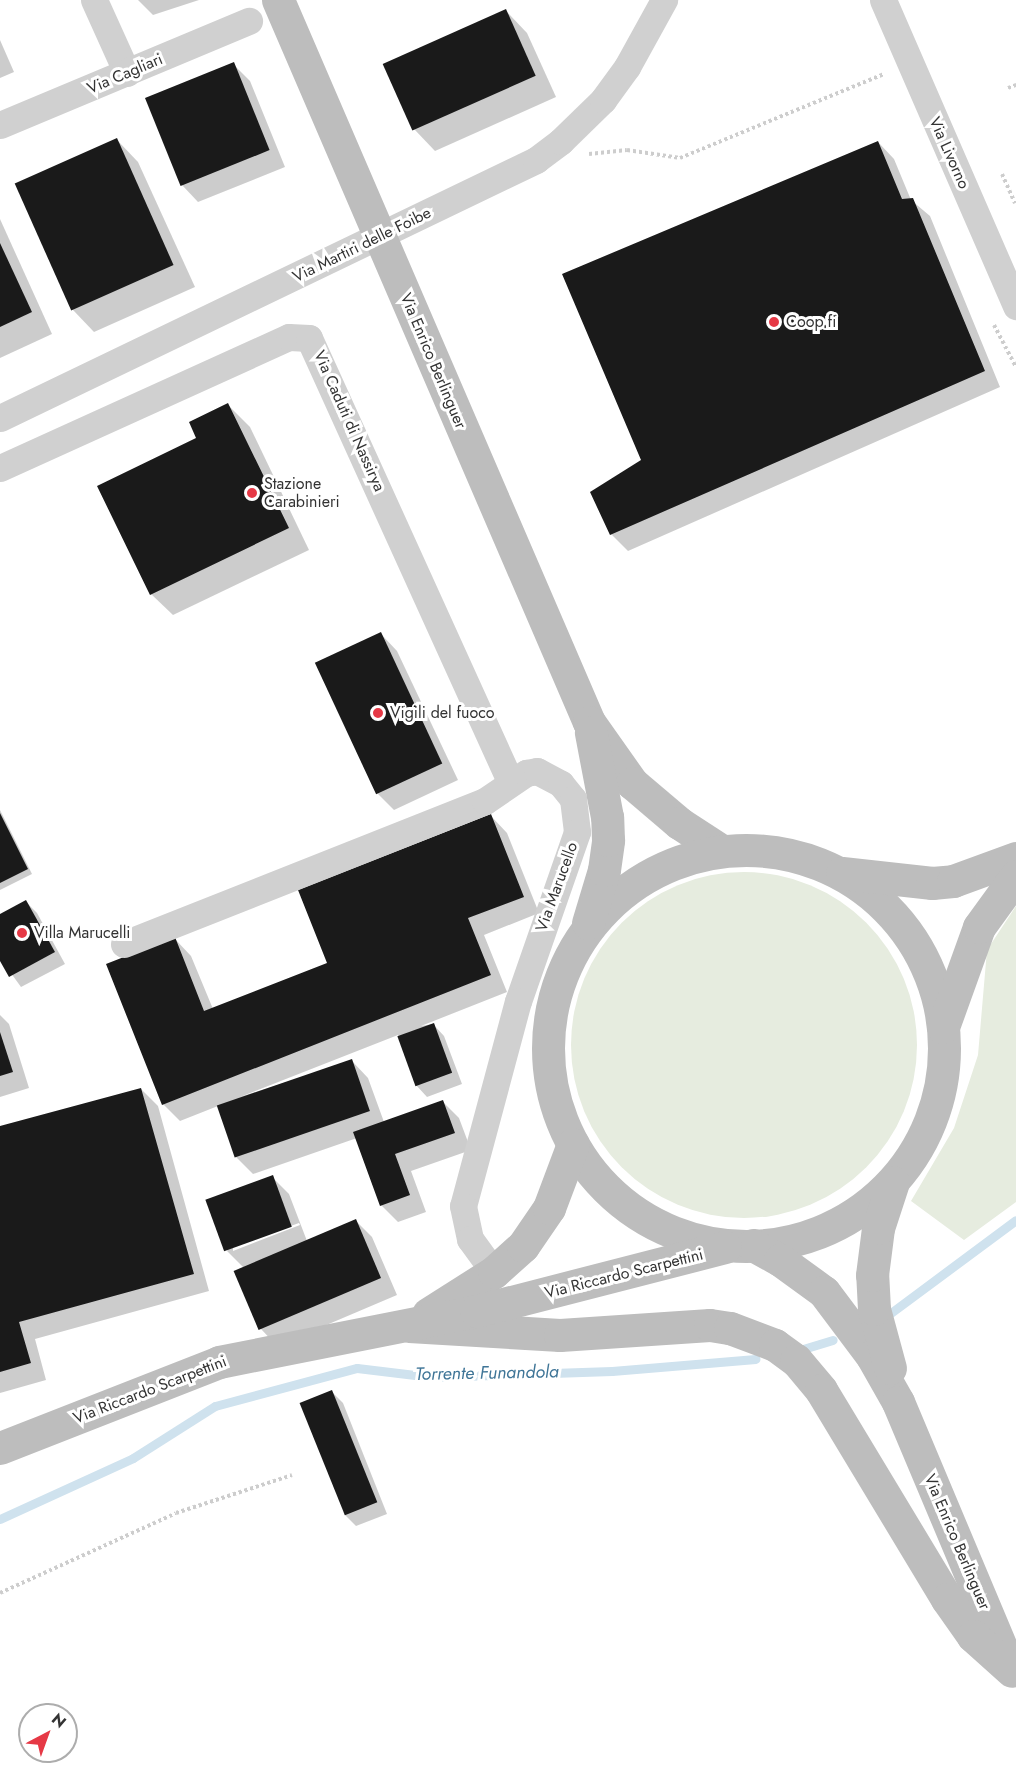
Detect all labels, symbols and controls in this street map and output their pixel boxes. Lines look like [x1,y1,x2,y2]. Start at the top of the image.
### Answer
street label: Via Cagliari [84,49,166,99]
street label: Via Livorno [925,114,973,192]
street label: Via Martiri delle Foibe [290,203,434,287]
street label: Via Enrico Berlinguer [396,290,470,432]
place label: Coop.fi [786,312,836,332]
marker: Coop.fi [767,315,781,329]
street label: Via Caduti di Nassirya [309,348,389,494]
place label: Stazione Carabinieri [264,474,340,512]
marker: Stazione Carabinieri [245,486,259,500]
place label: Vigili del fuoco [390,703,495,723]
marker: Vigili del fuoco [371,706,385,720]
street label: Via Marucello [532,840,582,934]
place label: Villa Marucelli [34,923,131,943]
marker: Villa Marucelli [15,926,29,940]
street label: Via Riccardo Scarpettini [543,1245,705,1303]
street label: Via Riccardo Scarpettini [71,1352,229,1428]
water label: Torrente Funandola [415,1361,559,1385]
street label: Via Enrico Berlinguer [920,1471,994,1613]
north arrow [18,1703,78,1763]
text: N [46,1708,71,1733]

